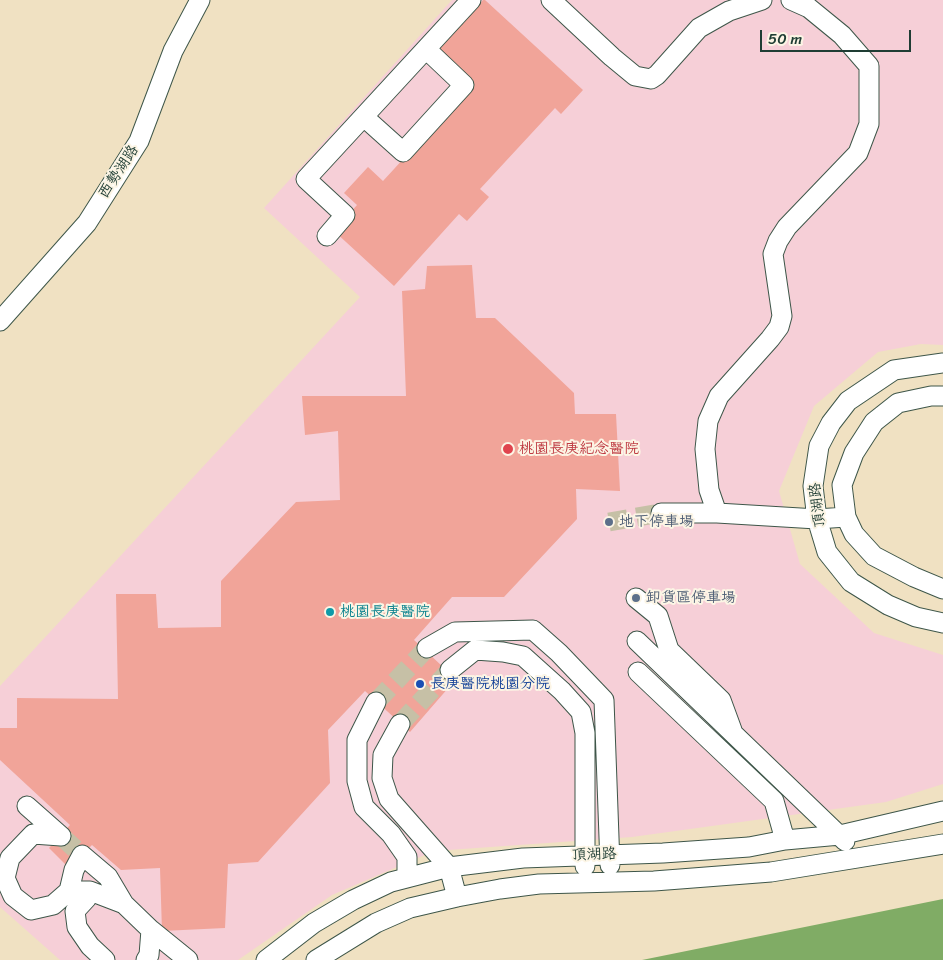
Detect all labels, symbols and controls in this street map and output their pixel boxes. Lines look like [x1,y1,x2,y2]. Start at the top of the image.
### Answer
scale bar [763,20,914,52]
text: 50 m [768,26,802,52]
street label: 西勢湖路 [95,142,143,202]
place label: 桃園長庚紀念醫院 [519,440,639,458]
marker: 桃園長庚紀念醫院 [501,442,515,456]
street label: 頂湖路 [806,482,830,528]
place label: 地下停車場 [619,513,694,531]
marker: 地下停車場 [603,516,615,528]
place label: 卸貨區停車場 [646,589,736,607]
marker: 卸貨區停車場 [630,592,642,604]
place label: 桃園長庚醫院 [340,603,430,621]
marker: 桃園長庚醫院 [324,606,336,618]
place label: 長庚醫院桃園分院 [430,675,550,693]
marker: 長庚醫院桃園分院 [414,678,426,690]
street label: 頂湖路 [571,845,617,865]

